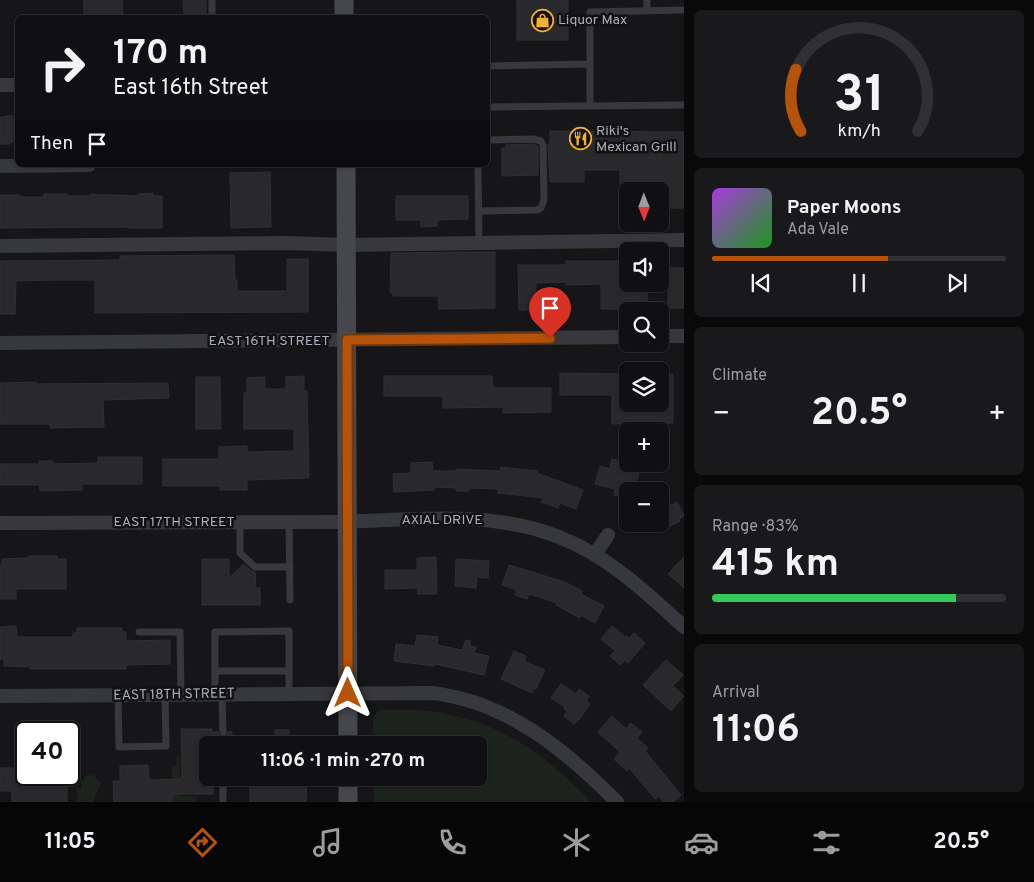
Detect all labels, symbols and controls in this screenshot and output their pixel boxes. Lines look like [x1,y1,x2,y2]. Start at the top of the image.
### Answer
shop icon: Liquor Max [530,8,554,32]
place label: Liquor Max [558,12,627,29]
text: 170 m [113,32,208,76]
icon: right [30,35,95,100]
text: 31 [833,64,885,130]
text: East 16th Street [113,75,269,102]
text: km/h [837,120,881,143]
place label: Riki's Mexican Grill [596,123,677,156]
restaurant icon: Riki's Mexican Grill [568,127,592,151]
icon: arrive [83,130,111,158]
text: Then [30,132,73,156]
north arrow [619,182,669,232]
map controls [619,182,669,532]
text: Paper Moons [787,196,901,220]
text: Ada Vale [787,220,849,240]
button: sound [619,242,669,292]
icon: previous [747,269,775,297]
icon: pause [845,269,873,297]
icon: next [943,269,971,297]
pin [529,287,571,338]
icon: arrive [536,294,564,322]
button: search [619,302,669,352]
street label: EAST 16TH STREET [208,333,330,350]
button: layers [619,362,669,412]
text: Climate [712,366,767,386]
text: 20.5° [811,390,907,439]
text: − [712,397,730,433]
text: + [988,397,1006,433]
button: + [619,422,669,472]
button: − [619,482,669,532]
street label: AXIAL DRIVE [401,512,483,529]
street label: EAST 17TH STREET [113,514,235,531]
text: Range · 83% [712,517,799,537]
text: 415 km [712,541,839,590]
position arrow [321,666,373,718]
text: Arrival [712,683,760,703]
street label: EAST 18TH STREET [113,685,235,705]
text: 11:06 [712,707,800,756]
speed limit sign: 40 [15,721,80,786]
text: 11:06 · 1 min · 270 m [261,749,425,773]
icon: directions [185,825,220,860]
icon: music [310,825,345,860]
icon: phone [435,825,470,860]
icon: climate [559,825,594,860]
icon: car [684,825,719,860]
icon: filters [809,825,844,860]
text: 11:05 [45,829,96,856]
text: 20.5° [933,829,989,856]

